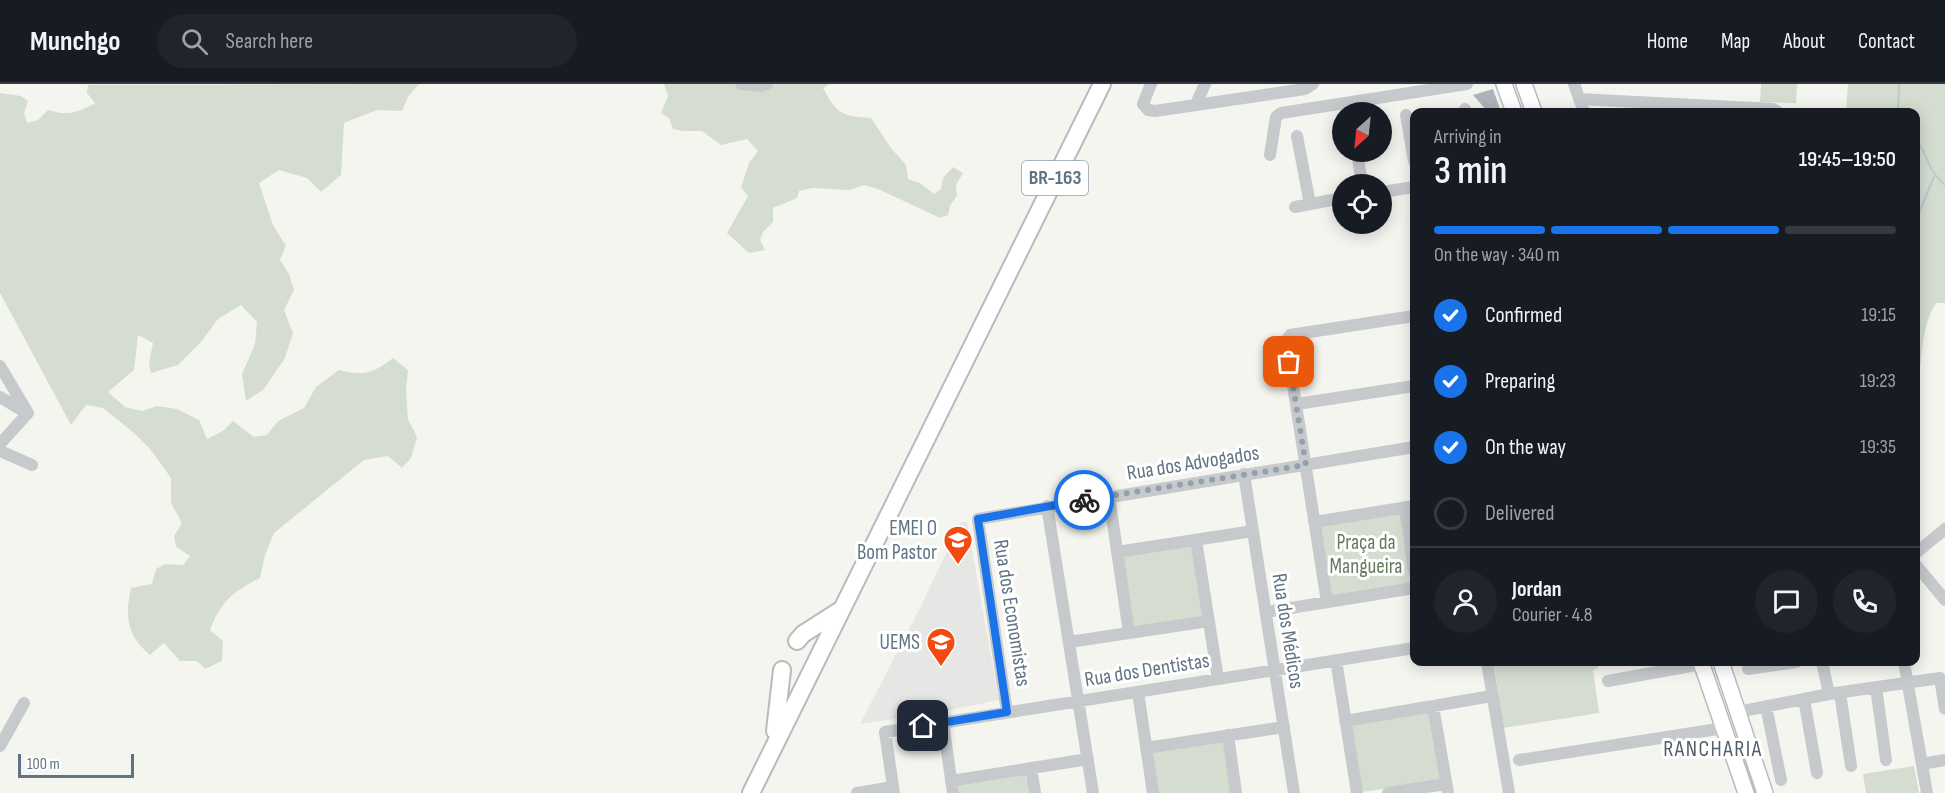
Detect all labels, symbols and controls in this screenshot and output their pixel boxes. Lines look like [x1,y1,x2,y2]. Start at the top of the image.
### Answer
search box [157,14,577,68]
text: Munchgo [30,25,121,58]
icon: search [178,25,211,58]
text: Search here [226,28,313,55]
text: Home [1647,29,1688,54]
text: Map [1721,29,1750,54]
text: About [1783,29,1825,54]
text: Contact [1858,29,1915,54]
north arrow [1332,102,1392,162]
map controls [1332,102,1392,234]
text: Arriving in [1434,125,1502,149]
text: 19:45–19:50 [1799,146,1896,173]
text: 3 min [1434,148,1507,195]
road number: BR-163 [1022,161,1088,195]
button: locate [1332,174,1392,234]
text: On the way · 340 m [1434,243,1560,267]
icon: check [1434,299,1467,332]
text: Confirmed [1485,302,1562,329]
text: 19:15 [1861,303,1896,327]
pin [1263,336,1314,387]
icon: bag [1272,345,1305,378]
icon: check [1434,365,1467,398]
text: Preparing [1485,368,1555,395]
text: 19:23 [1860,369,1896,393]
icon: check [1434,431,1467,464]
text: On the way [1485,434,1566,461]
text: 19:35 [1860,435,1896,459]
street label: Rua dos Advogados [1125,440,1261,486]
courier [1054,470,1114,530]
icon: bike [1068,484,1101,517]
text: Delivered [1485,500,1554,527]
place label: EMEI O Bom Pastor [857,516,937,565]
school or university icon: EMEI O Bom Pastor [942,524,974,566]
park label: Praça da Mangueira [1330,530,1402,579]
street label: Rua dos Economistas [988,538,1036,688]
button: person [1434,570,1497,633]
button: chat [1755,570,1818,633]
button: phone [1833,570,1896,633]
street label: Rua dos Médicos [1267,572,1309,690]
text: Jordan [1512,576,1561,603]
text: Courier · 4.8 [1512,603,1593,627]
school or university icon: UEMS [925,626,957,668]
place label: UEMS [879,630,920,655]
street label: Rua dos Dentistas [1083,648,1211,692]
pin [897,700,948,751]
icon: home [906,709,939,742]
district label: RANCHARIA [1663,736,1763,763]
scale bar [18,751,134,778]
text: 100 m [27,755,60,774]

